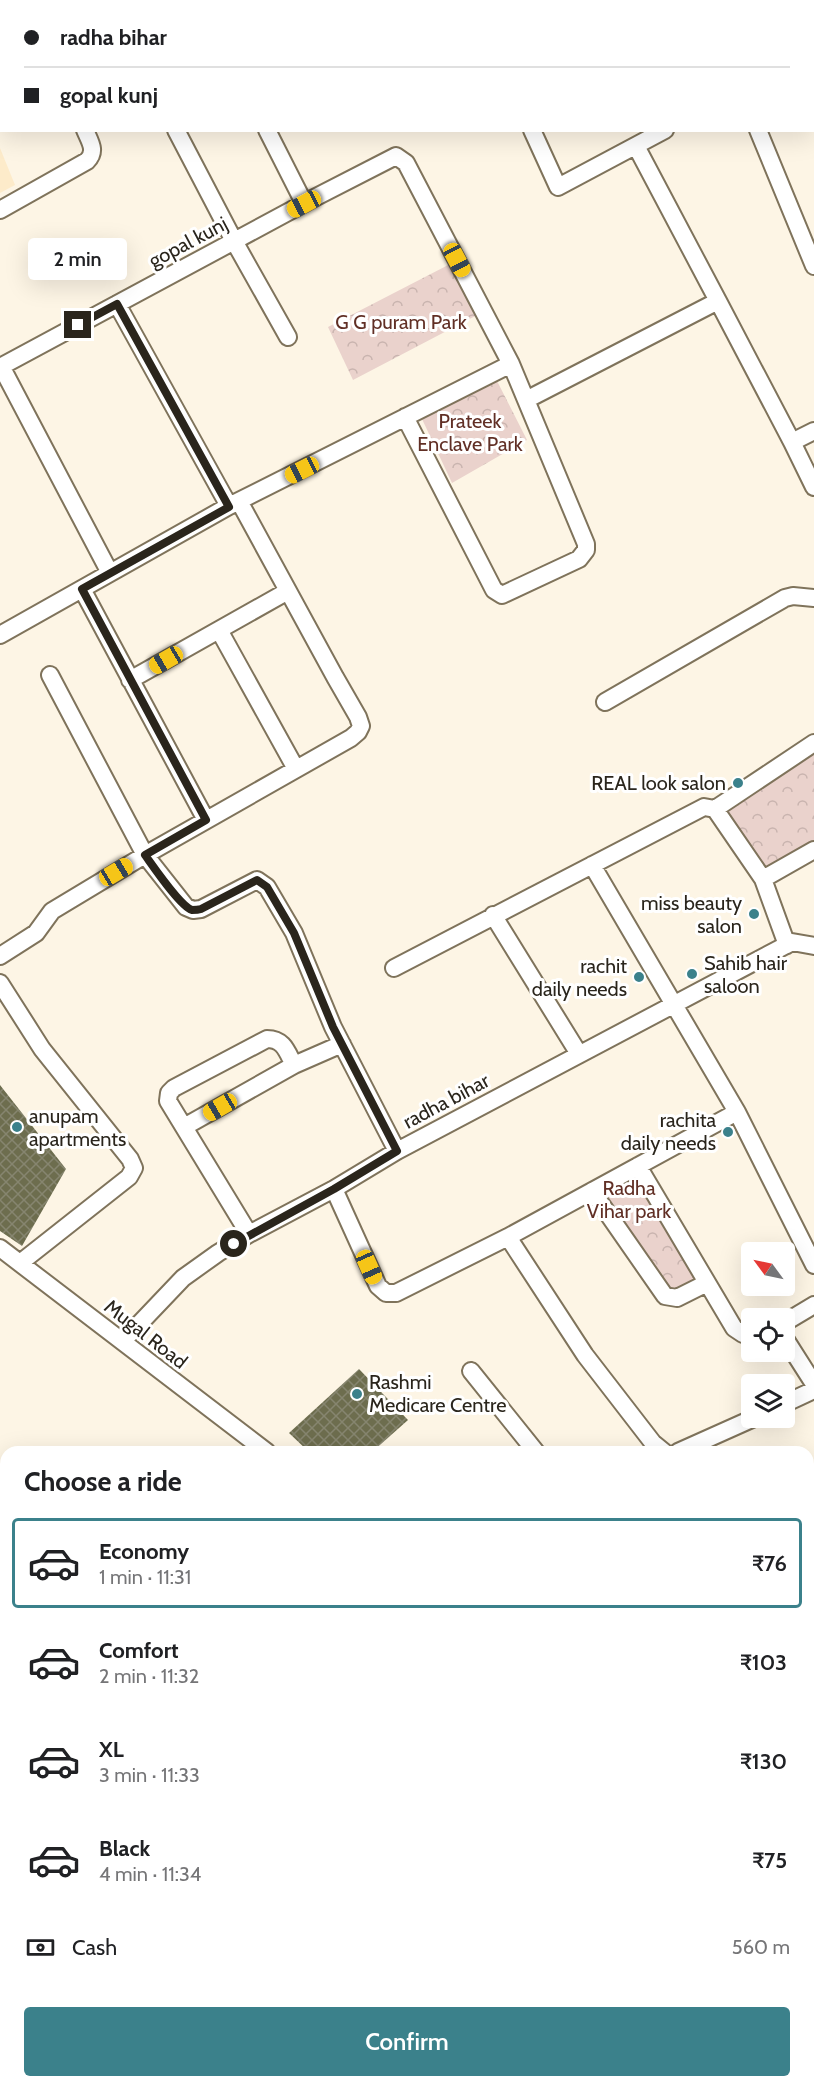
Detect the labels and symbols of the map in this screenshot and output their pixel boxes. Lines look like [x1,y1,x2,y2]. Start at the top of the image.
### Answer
car [284,188,324,220]
street label: gopal kunj [144,211,232,273]
callout: 2 min [28,238,128,280]
car [441,240,473,280]
park label: G G puram Park [335,310,467,334]
route end [64,311,91,338]
park label: Prateek Enclave Park [417,409,523,456]
car [282,454,322,486]
car [146,643,186,677]
place label: REAL look salon [591,771,726,795]
marker: REAL look salon [731,776,745,790]
car [96,855,136,889]
place label: miss beauty salon [641,891,742,938]
marker: miss beauty salon [747,907,761,921]
place label: Sahib hair saloon [704,951,788,998]
place label: rachit daily needs [532,954,627,1001]
marker: Sahib hair saloon [685,967,699,981]
marker: rachit daily needs [632,970,646,984]
street label: radha bihar [399,1068,494,1134]
car [200,1090,240,1124]
place label: anupam apartments [29,1104,126,1151]
place label: rachita daily needs [621,1108,716,1155]
marker: anupam apartments [10,1120,24,1134]
marker: rachita daily needs [721,1125,735,1139]
park label: Radha Vihar park [587,1176,671,1223]
route start [220,1230,247,1257]
north arrow [741,1242,795,1296]
car [353,1247,385,1287]
street label: Mugal Road [100,1294,192,1374]
place label: Rashmi Medicare Centre [369,1370,506,1417]
marker: Rashmi Medicare Centre [350,1387,364,1401]

